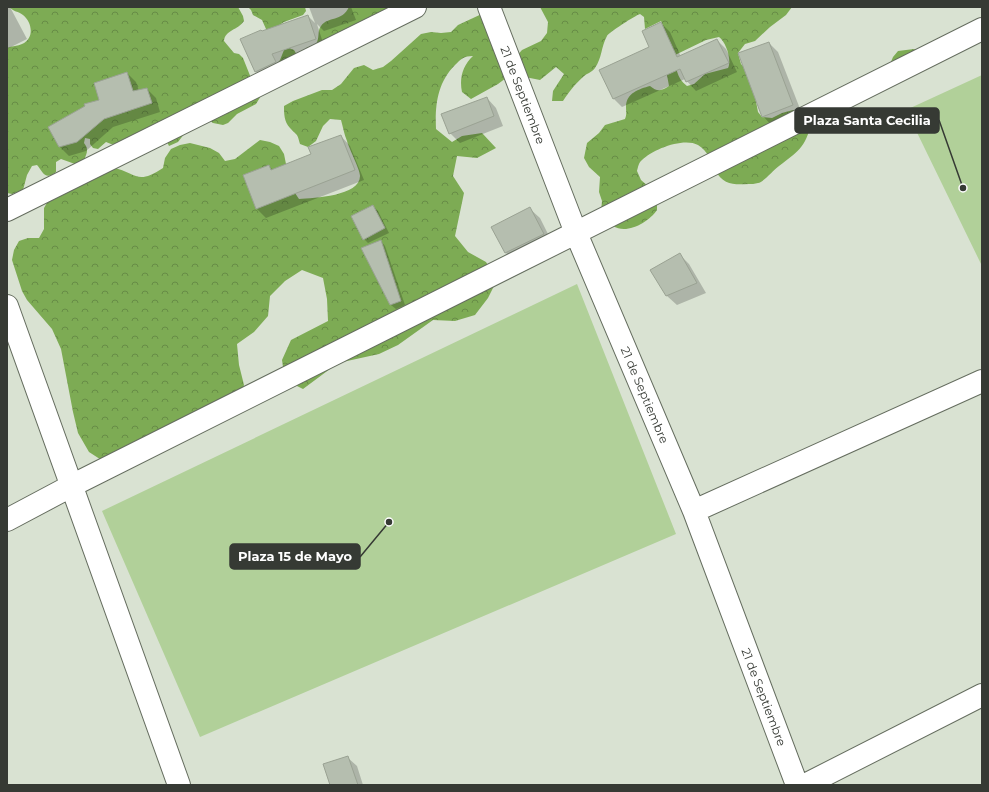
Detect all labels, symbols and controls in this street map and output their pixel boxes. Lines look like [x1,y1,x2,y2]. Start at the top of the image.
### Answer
street label: 21 de Septiembre [497,44,549,146]
callout: Plaza Santa Cecilia [795,108,939,133]
text: Plaza Santa Cecilia [803,112,931,128]
street label: 21 de Septiembre [618,344,672,446]
callout: Plaza 15 de Mayo [230,544,360,569]
text: Plaza 15 de Mayo [238,548,352,564]
street label: 21 de Septiembre [738,646,790,748]

